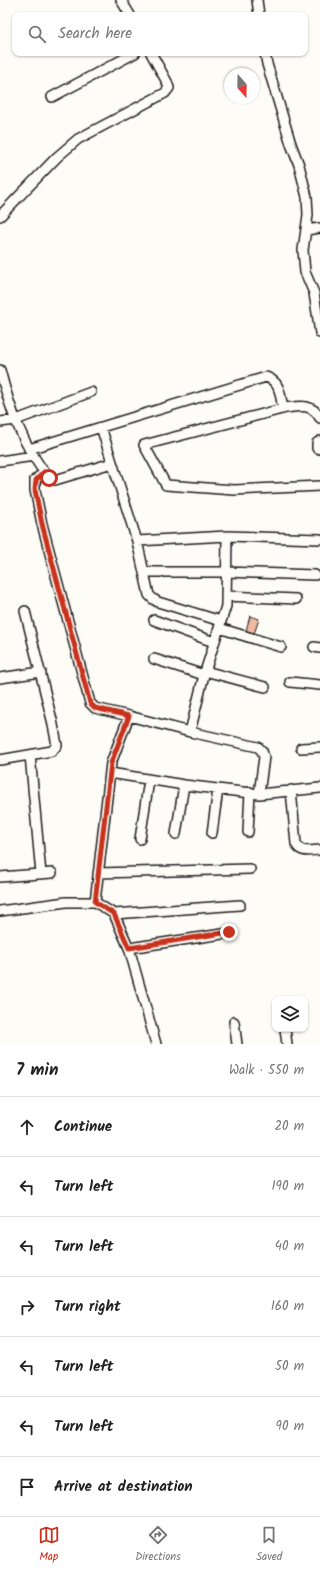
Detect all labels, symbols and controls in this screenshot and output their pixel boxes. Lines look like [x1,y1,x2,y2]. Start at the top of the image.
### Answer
search box [12,12,308,56]
text: Search here [58,22,132,46]
icon: search [26,23,48,45]
north arrow [224,68,260,104]
route start [40,469,58,487]
route end [220,923,238,941]
map controls [272,996,308,1032]
button: layers [272,996,308,1032]
text: 7 min [16,1057,58,1084]
text: Walk · 550 m [229,1060,304,1081]
text: Continue [54,1115,112,1139]
icon: ahead [16,1116,38,1138]
text: 20 m [274,1116,304,1137]
text: Turn left [54,1175,114,1199]
icon: left [16,1176,38,1198]
text: 190 m [272,1176,304,1197]
text: Turn left [54,1235,114,1259]
icon: left [16,1236,38,1258]
text: 40 m [275,1236,304,1257]
text: Turn right [54,1295,121,1319]
icon: right [16,1296,38,1318]
text: 160 m [271,1296,304,1317]
text: Turn left [54,1355,114,1379]
icon: left [16,1356,38,1378]
text: 50 m [275,1356,304,1377]
text: Turn left [54,1415,114,1439]
icon: left [16,1416,38,1438]
text: 90 m [276,1416,304,1437]
text: Arrive at destination [54,1475,193,1499]
icon: arrive [16,1476,38,1498]
tab: Map [38,1524,60,1566]
tab: Directions [135,1524,181,1566]
tab: Saved [256,1524,282,1566]

